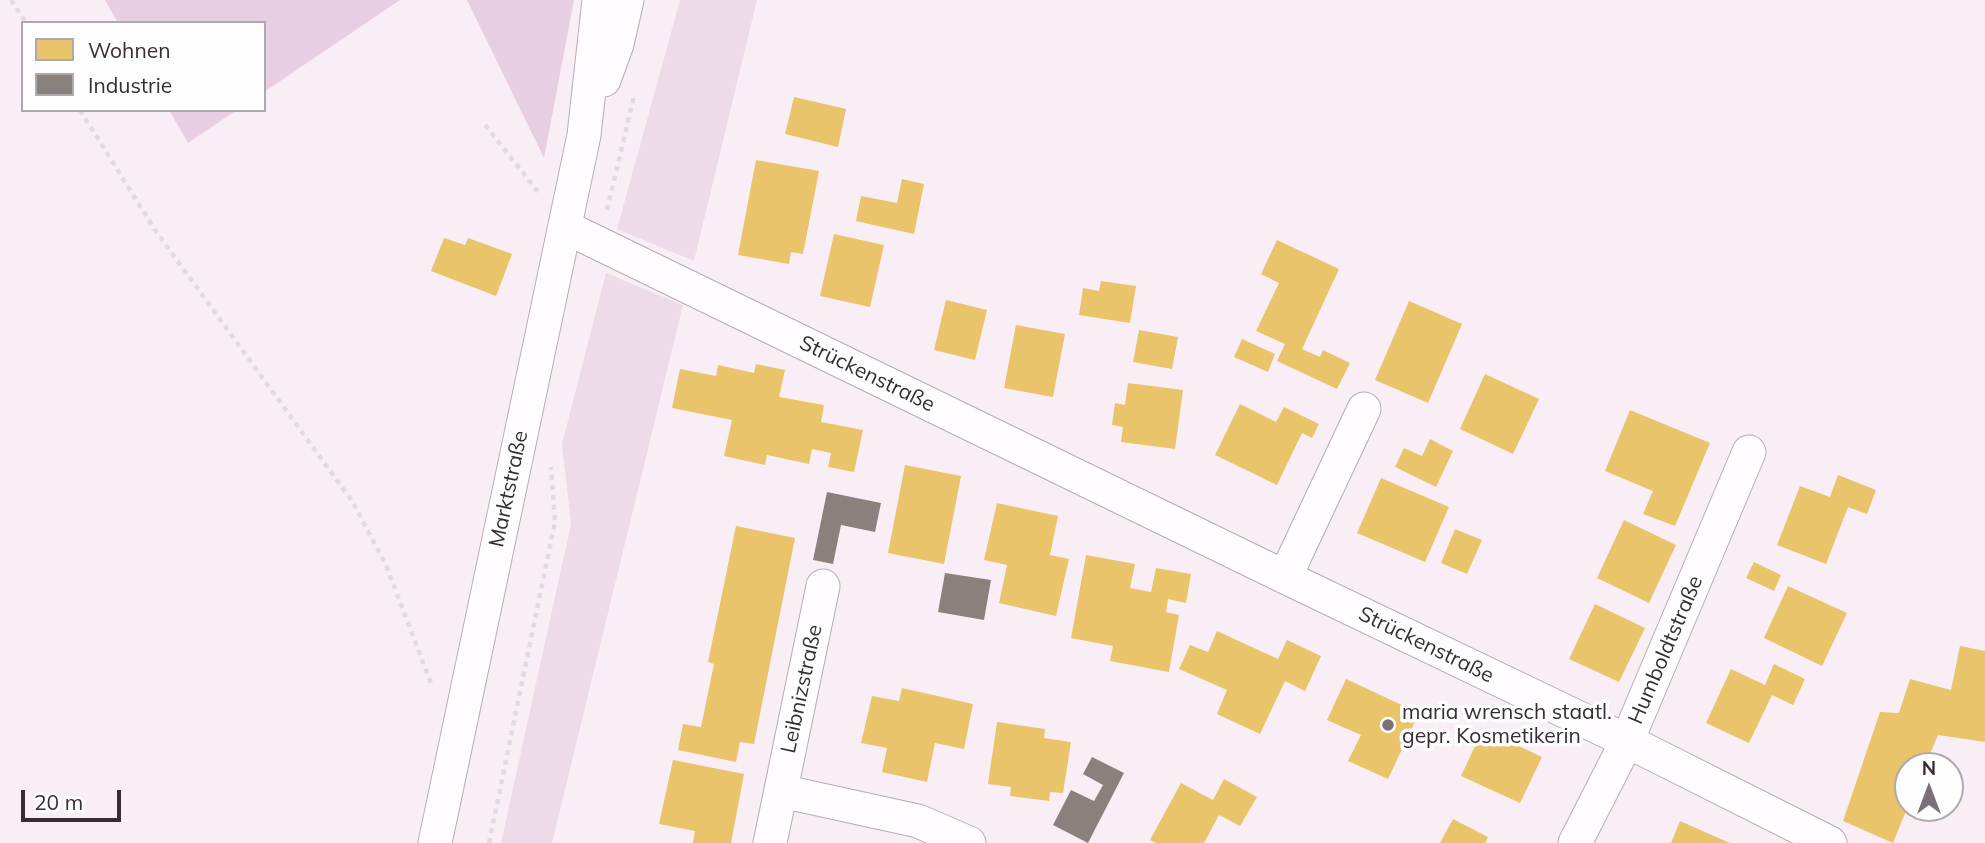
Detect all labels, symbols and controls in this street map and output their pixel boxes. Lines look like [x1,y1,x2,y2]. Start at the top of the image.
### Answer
legend [21,21,266,112]
text: Wohnen [88,37,170,63]
text: Industrie [88,72,172,98]
street label: Strückenstraße [795,330,939,418]
street label: Marktstraße [484,428,534,550]
street label: Humboldtstraße [1623,572,1709,728]
street label: Strückenstraße [1354,601,1498,689]
street label: Leibnizstraße [776,622,828,756]
place label: maria wrensch staatl. gepr. Kosmetikerin [1402,700,1612,750]
marker: maria wrensch staatl. gepr. Kosmetikerin [1380,717,1396,733]
north arrow [1894,752,1964,822]
text: N [1922,756,1936,780]
scale bar [24,776,124,820]
text: 20 m [34,789,83,815]

